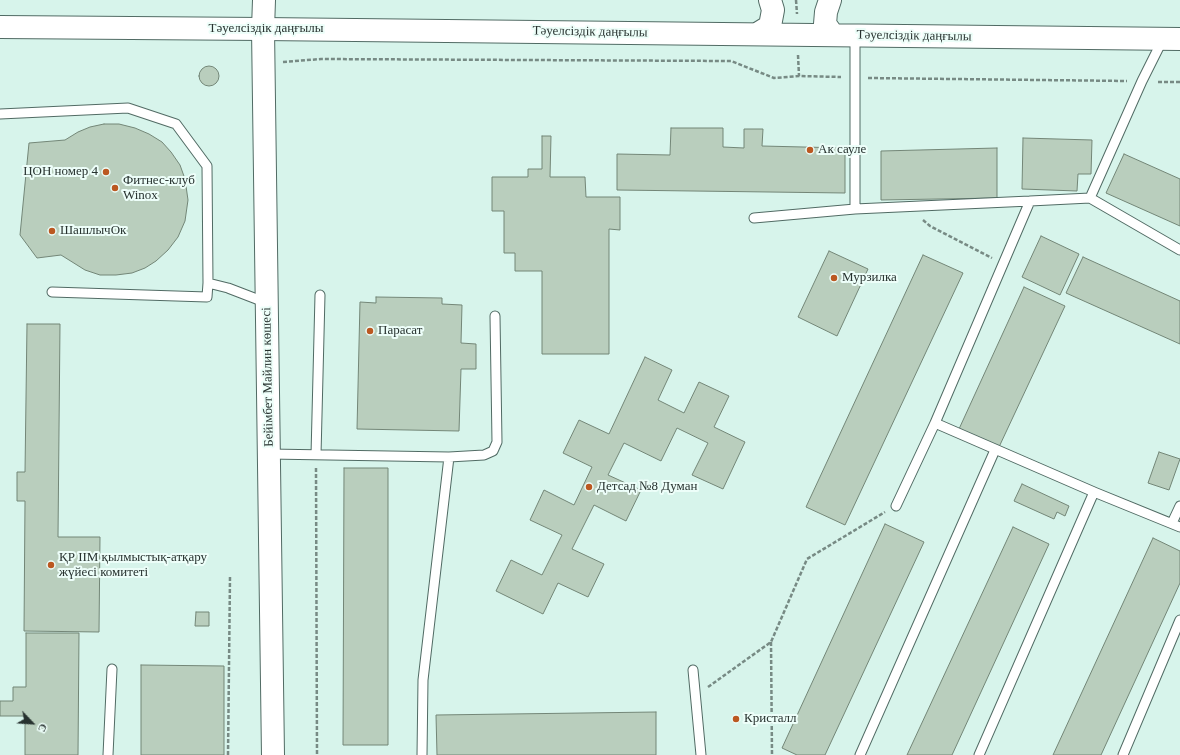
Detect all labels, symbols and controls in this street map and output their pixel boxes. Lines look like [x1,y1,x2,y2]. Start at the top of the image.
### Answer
street label: Тәуелсіздік даңғылы [208,21,324,37]
street label: Тәуелсіздік даңғылы [532,23,648,41]
street label: Тәуелсіздік даңғылы [856,27,972,45]
place label: Ак сауле [818,142,866,158]
marker: Ак сауле [805,145,815,155]
place label: ЦОН номер 4 [23,164,98,180]
marker: ЦОН номер 4 [101,167,111,177]
place label: Фитнес-клуб Winox [123,173,195,204]
marker: Фитнес-клуб Winox [110,183,120,193]
place label: ШашлычОк [60,223,126,239]
marker: ШашлычОк [47,226,57,236]
place label: Мурзилка [842,270,897,286]
marker: Мурзилка [829,273,839,283]
street label: Бейімбет Майлин көшесі [259,307,277,447]
place label: Парасат [378,323,422,339]
marker: Парасат [365,326,375,336]
place label: Детсад №8 Думан [597,479,697,495]
marker: Детсад №8 Думан [584,482,594,492]
place label: ҚР ІІМ қылмыстық-атқару жүйесі комитеті [59,550,207,581]
marker: ҚР ІІМ қылмыстық-атқару жүйесі комитеті [46,560,56,570]
north arrow [12,703,52,743]
place label: Кристалл [744,711,797,727]
marker: Кристалл [731,714,741,724]
text: С [36,722,50,734]

